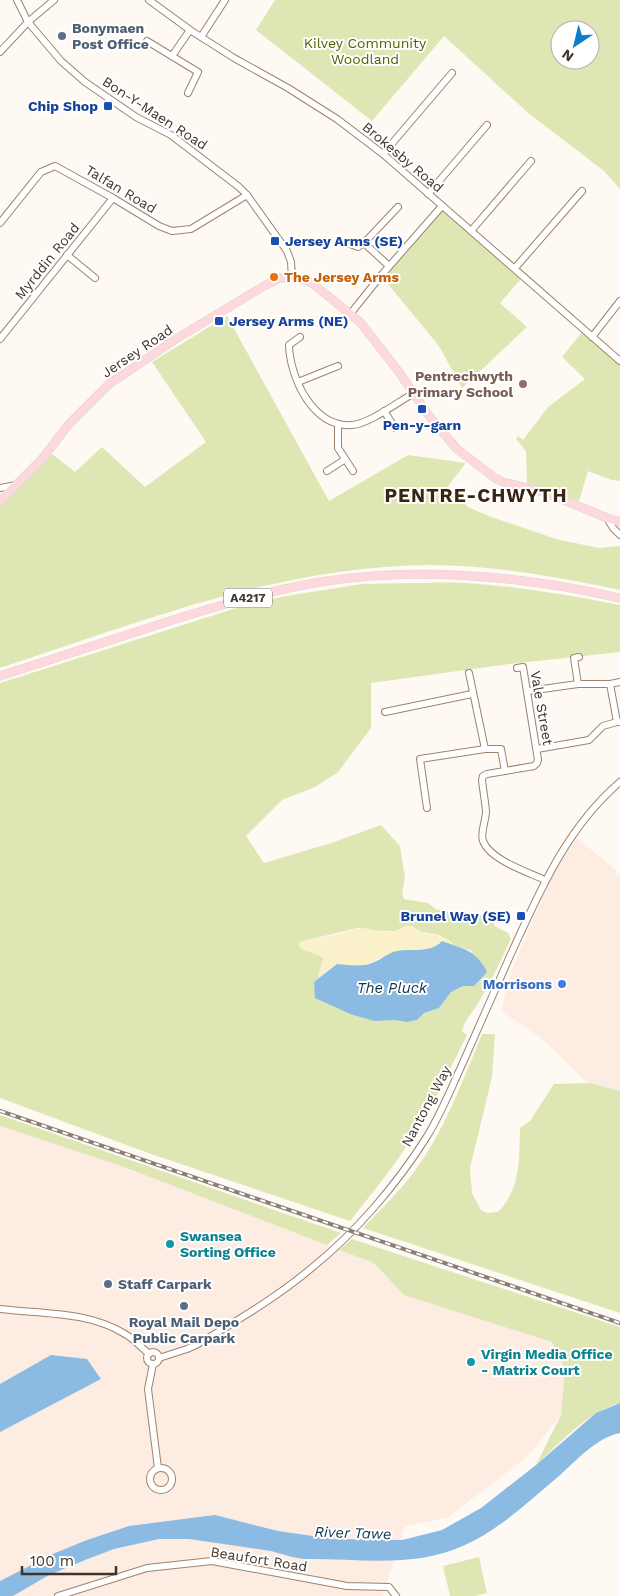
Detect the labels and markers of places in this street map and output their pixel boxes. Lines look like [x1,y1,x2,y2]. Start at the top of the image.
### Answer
place label: Bonymaen Post Office [72,20,149,52]
marker: Bonymaen Post Office [56,30,68,42]
place label: Chip Shop [28,98,98,114]
marker: Chip Shop [102,100,114,112]
place label: Jersey Arms (SE) [285,233,403,249]
marker: Jersey Arms (SE) [269,235,281,247]
place label: The Jersey Arms [284,269,399,285]
marker: The Jersey Arms [268,271,280,283]
place label: Jersey Arms (NE) [229,313,348,329]
marker: Jersey Arms (NE) [213,315,225,327]
place label: Pentrechwyth Primary School [408,368,513,400]
marker: Pentrechwyth Primary School [517,378,529,390]
marker: Pen-y-garn [416,403,428,415]
place label: Pen-y-garn [383,417,461,433]
place label: Brunel Way (SE) [401,908,511,924]
marker: Brunel Way (SE) [515,910,527,922]
place label: Morrisons [483,976,553,992]
marker: Morrisons [556,978,568,990]
place label: Swansea Sorting Office [180,1228,276,1260]
marker: Swansea Sorting Office [164,1238,176,1250]
place label: Staff Carpark [118,1276,212,1292]
marker: Staff Carpark [102,1278,114,1290]
marker: Royal Mail Depo Public Carpark [178,1300,190,1312]
place label: Royal Mail Depo Public Carpark [129,1314,239,1346]
place label: Virgin Media Office - Matrix Court [481,1346,613,1378]
marker: Virgin Media Office - Matrix Court [465,1356,477,1368]

